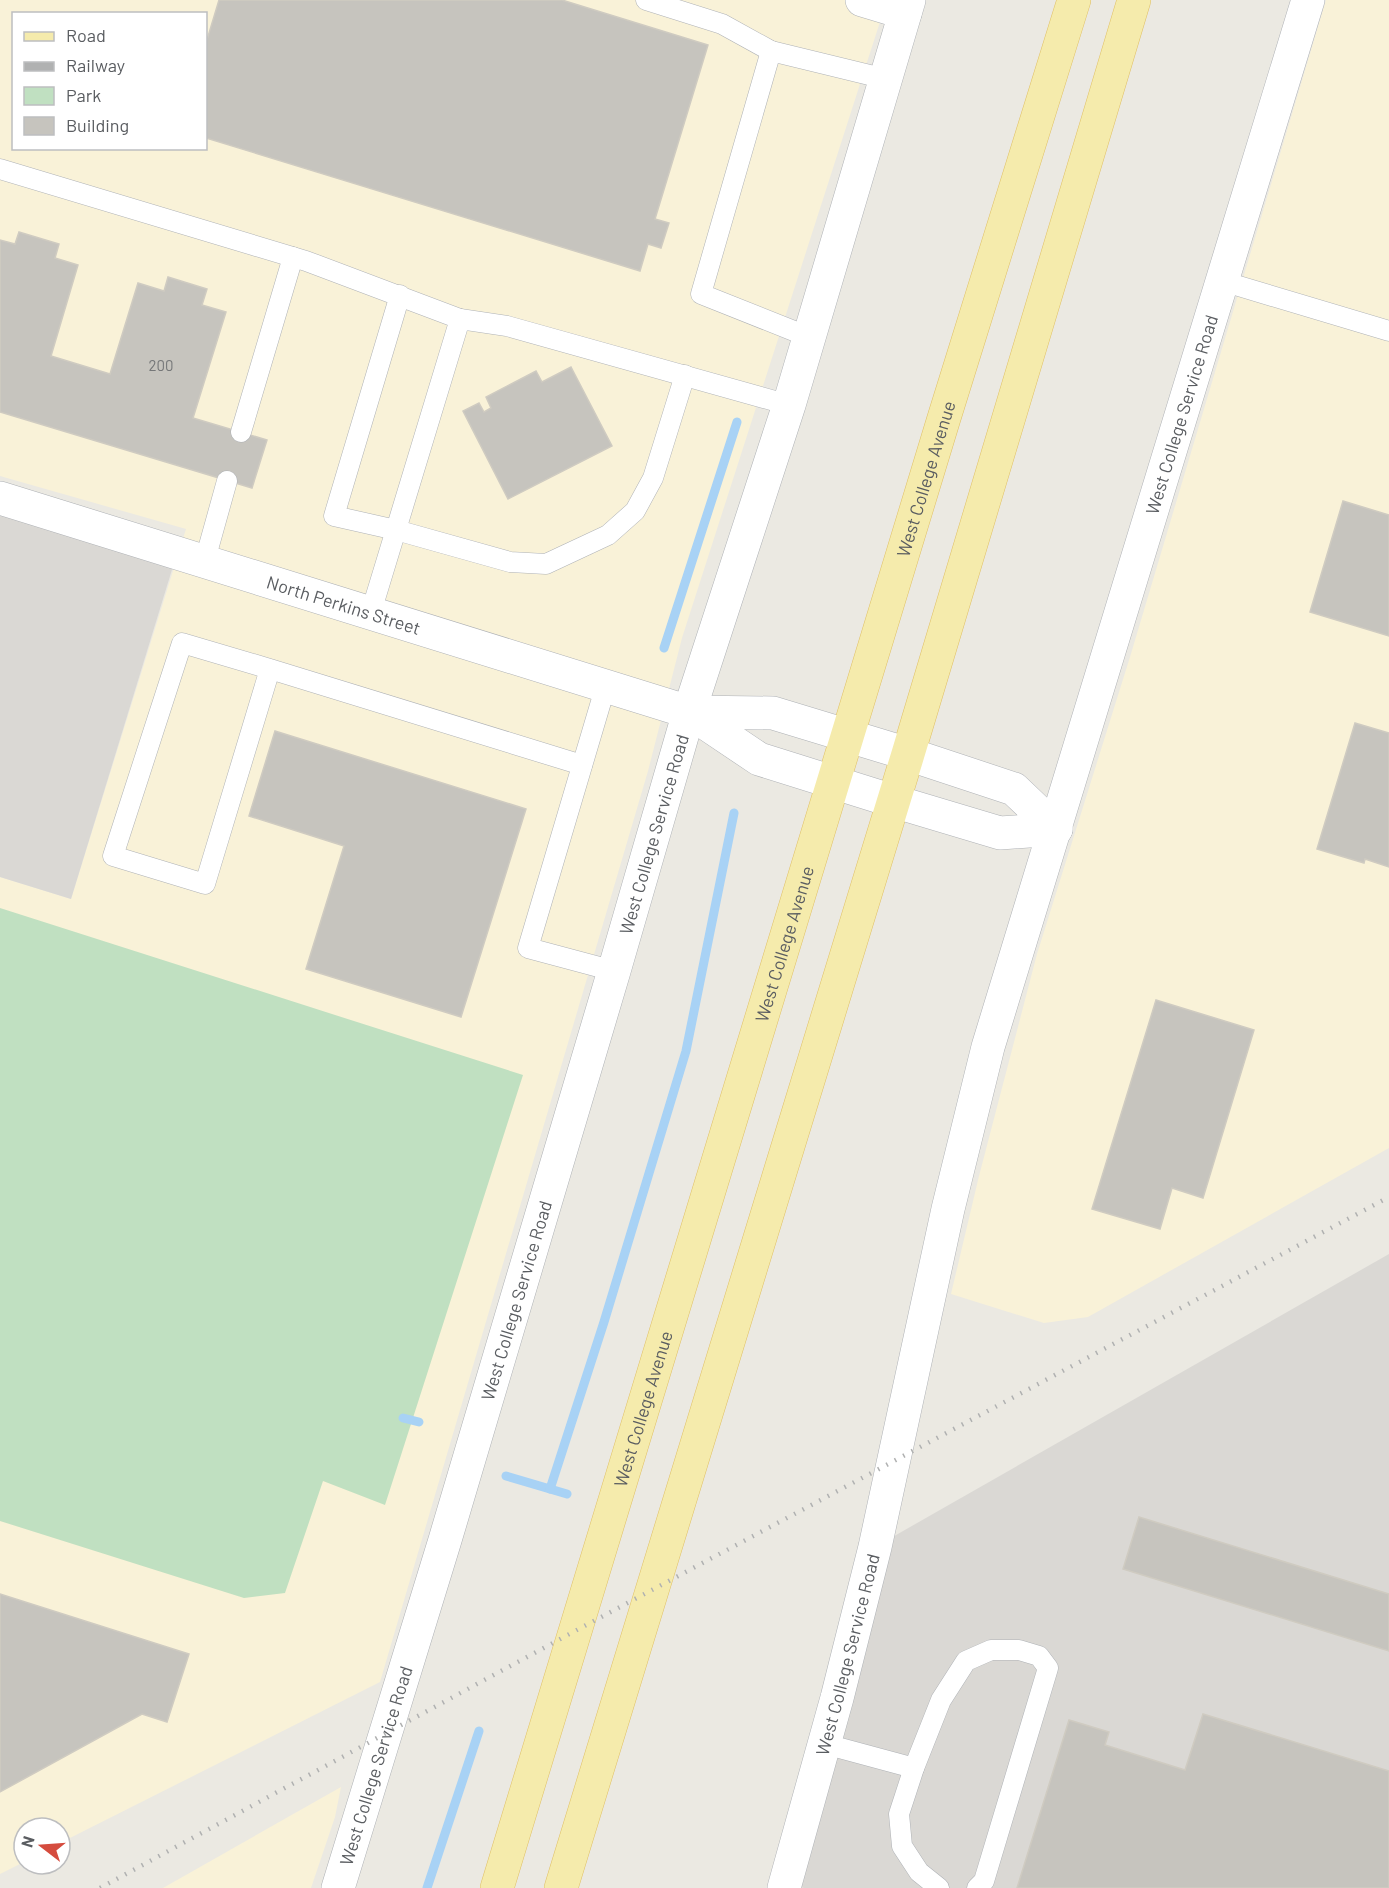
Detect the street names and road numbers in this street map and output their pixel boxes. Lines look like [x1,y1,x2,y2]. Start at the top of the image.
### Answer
street label: West College Service Road [1140,312,1222,517]
street label: West College Avenue [891,398,960,559]
street label: North Perkins Street [264,571,423,639]
street label: West College Service Road [614,732,693,937]
street label: West College Avenue [750,863,818,1024]
street label: West College Service Road [476,1198,556,1403]
street label: West College Avenue [609,1328,677,1489]
street label: West College Service Road [811,1551,884,1758]
street label: West College Service Road [335,1663,417,1868]

